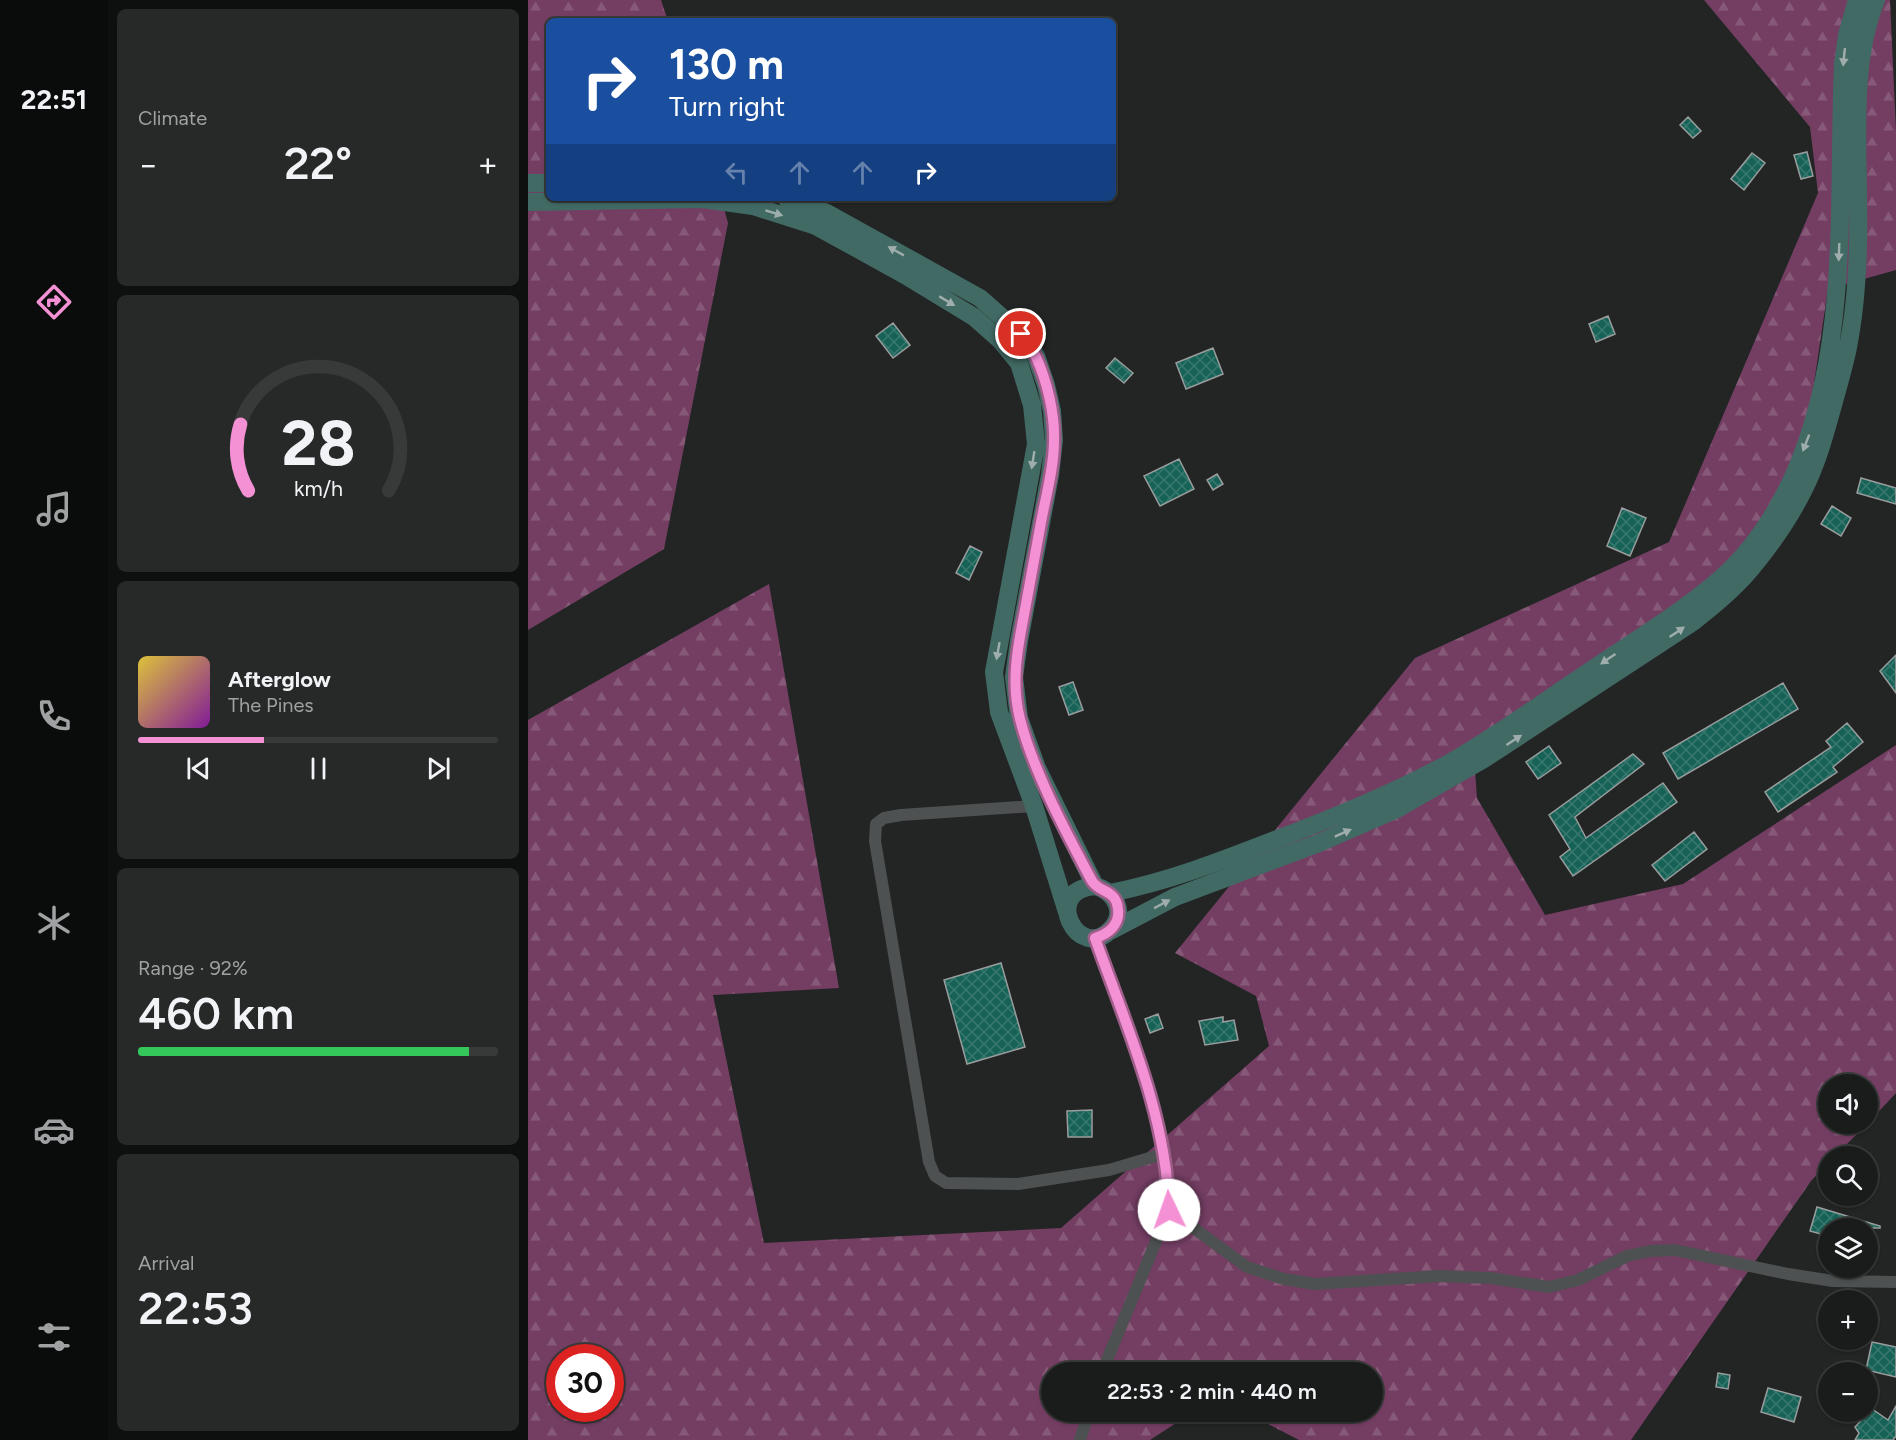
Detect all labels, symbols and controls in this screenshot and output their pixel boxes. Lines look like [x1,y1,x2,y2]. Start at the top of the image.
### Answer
text: 130 m [669,39,784,90]
icon: right [570,42,648,120]
one-way arrow [1839,47,1849,66]
text: 22:51 [21,83,87,116]
text: Turn right [669,90,785,123]
text: Climate [138,106,207,130]
text: 22° [284,136,352,190]
text: − [138,145,159,184]
text: + [477,145,498,184]
icon: left [720,156,753,189]
icon: ahead [783,156,816,189]
icon: ahead [846,156,879,189]
icon: right [909,156,942,189]
one-way arrow [765,209,783,218]
one-way arrow [1835,242,1844,261]
one-way arrow [888,245,904,256]
icon: directions [33,281,75,323]
one-way arrow [939,295,955,306]
pin [995,308,1046,359]
icon: arrive [1004,317,1037,350]
text: 28 [281,406,355,481]
one-way arrow [1801,434,1810,452]
one-way arrow [1029,450,1038,469]
text: km/h [294,476,342,501]
icon: music [33,488,75,530]
one-way arrow [1668,626,1684,638]
one-way arrow [993,642,1002,661]
one-way arrow [1600,653,1616,664]
text: Afterglow [228,666,331,693]
text: The Pines [228,693,314,717]
icon: phone [33,695,75,737]
one-way arrow [1506,734,1522,745]
icon: previous [182,752,215,785]
icon: pause [302,752,335,785]
icon: next [422,752,455,785]
one-way arrow [1334,827,1352,837]
one-way arrow [1153,899,1170,909]
icon: climate [33,902,75,944]
text: Range · 92% [138,956,248,980]
text: 460 km [138,986,294,1040]
map controls [1818,1074,1878,1422]
button: sound [1818,1074,1878,1134]
icon: car [33,1109,75,1151]
button: search [1818,1146,1878,1206]
position arrow [1137,1178,1201,1242]
button: layers [1818,1218,1878,1278]
text: Arrival [138,1251,194,1275]
text: 22:53 [138,1281,253,1335]
button: + [1818,1290,1878,1350]
icon: filters [33,1316,75,1358]
speed limit sign: 30 [546,1344,624,1422]
button: − [1818,1362,1878,1422]
text: 22:53 · 2 min · 440 m [1107,1378,1317,1405]

